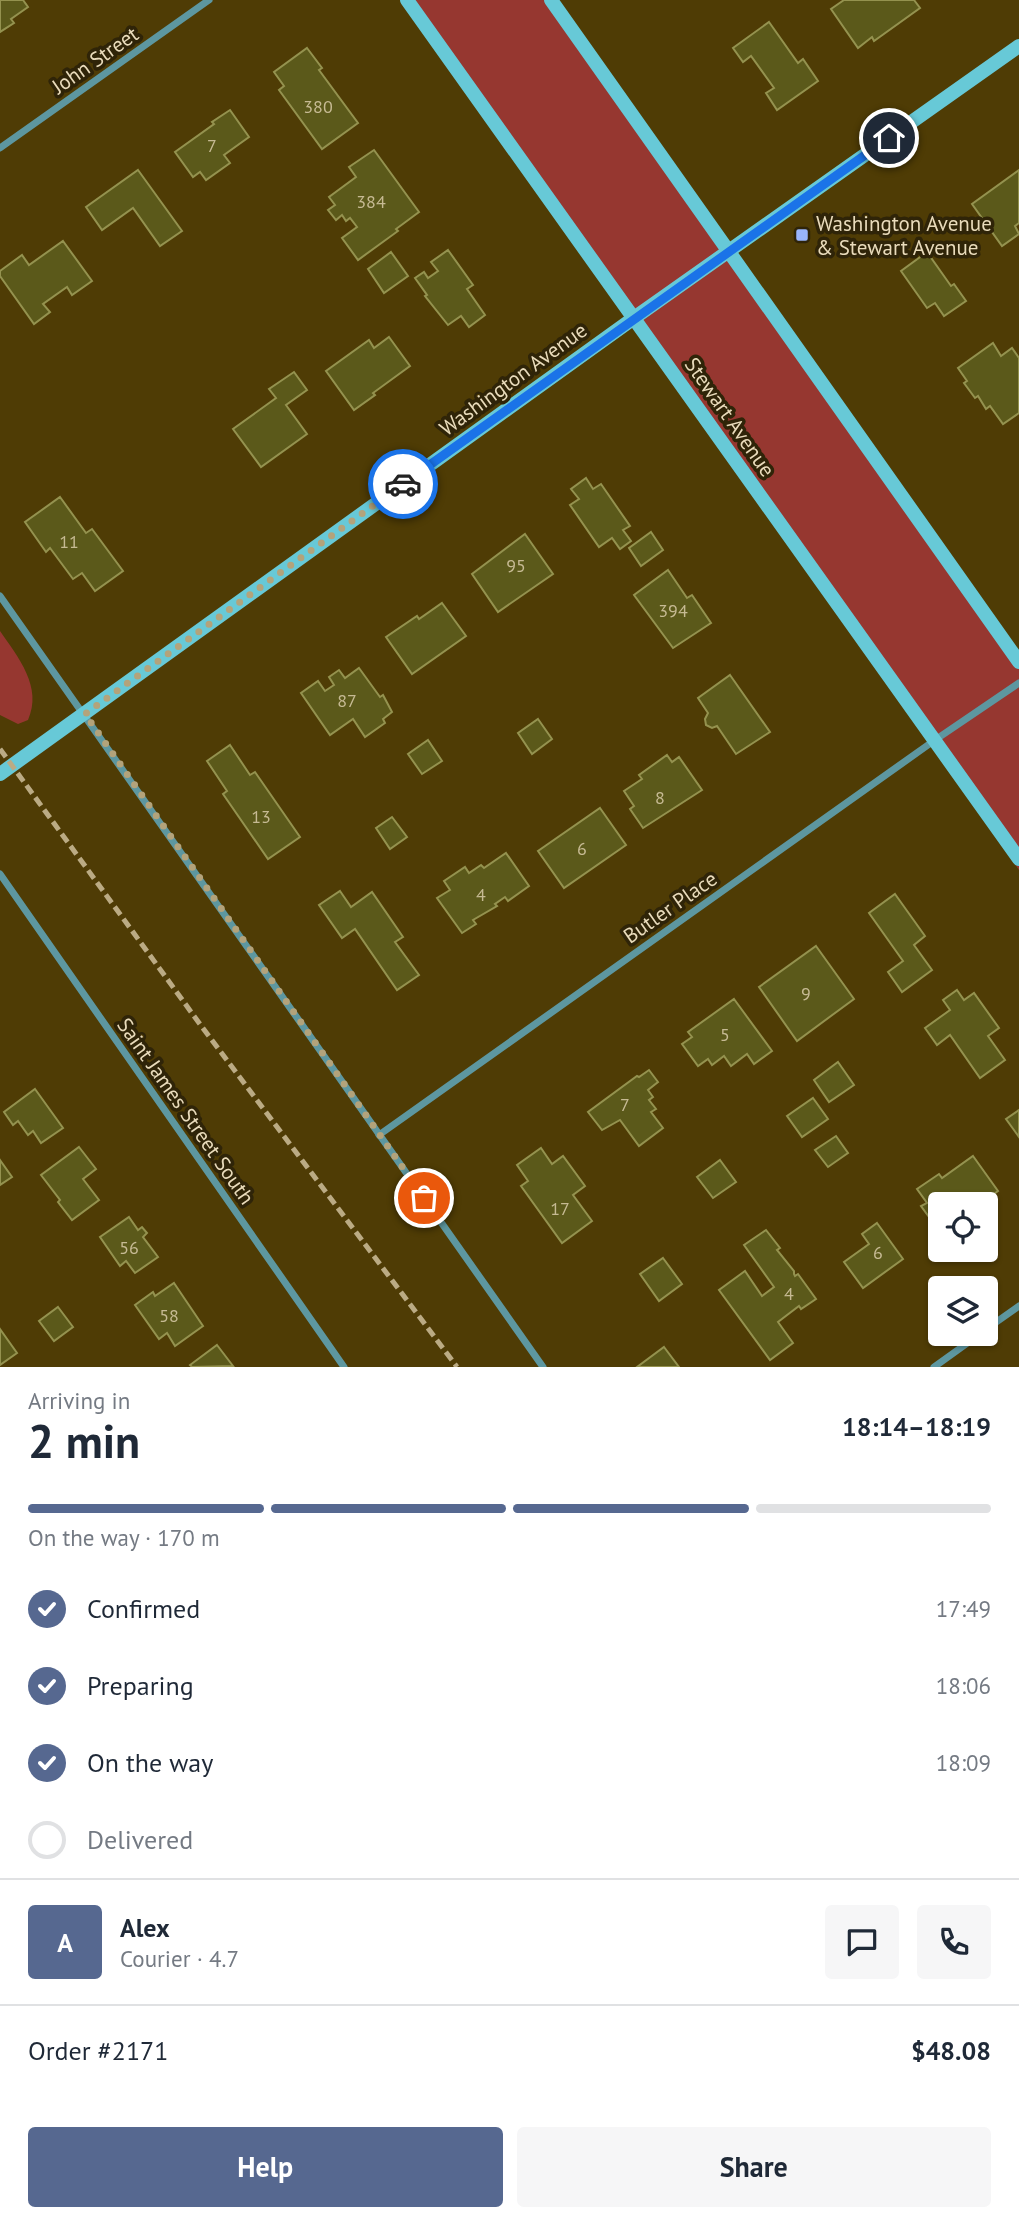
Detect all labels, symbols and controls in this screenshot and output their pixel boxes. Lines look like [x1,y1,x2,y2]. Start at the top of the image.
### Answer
street label: John Street [46,20,144,100]
house number: 380 [303,95,333,118]
pin [859,108,919,168]
icon: home [870,119,908,157]
house number: 7 [207,134,217,157]
house number: 384 [356,190,386,213]
place label: Washington Avenue & Stewart Avenue [816,210,992,261]
marker: Washington Avenue & Stewart Avenue [794,227,810,243]
street label: Washington Avenue [434,316,592,442]
street label: Stewart Avenue [679,352,781,482]
courier [368,449,438,519]
icon: car [384,465,422,503]
house number: 11 [59,530,79,553]
house number: 95 [506,554,526,577]
house number: 394 [658,599,688,622]
house number: 87 [337,689,357,712]
house number: 8 [655,786,665,809]
house number: 13 [251,805,271,828]
house number: 6 [577,837,587,860]
street label: Butler Place [618,865,722,949]
house number: 4 [476,883,486,906]
house number: 9 [801,982,811,1005]
street label: Saint James Street South [111,1012,261,1210]
house number: 5 [720,1023,730,1046]
house number: 7 [620,1093,630,1116]
pin [394,1168,454,1228]
icon: bag [405,1179,443,1217]
map controls [928,1192,998,1346]
button: locate [928,1192,998,1262]
house number: 17 [550,1197,570,1220]
house number: 56 [119,1236,139,1259]
house number: 6 [873,1241,883,1264]
button: layers [928,1276,998,1346]
house number: 4 [784,1282,794,1305]
house number: 58 [159,1304,179,1327]
text: Arriving in [28,1386,130,1415]
text: 18:14–18:19 [842,1410,991,1443]
text: 2 min [28,1411,140,1471]
text: On the way · 170 m [28,1523,220,1552]
icon: check [28,1590,66,1628]
text: Confirmed [87,1592,200,1625]
text: 17:49 [936,1594,991,1623]
icon: check [28,1667,66,1705]
text: Preparing [87,1669,194,1702]
text: 18:06 [936,1671,991,1700]
icon: check [28,1744,66,1782]
text: On the way [87,1746,213,1779]
text: 18:09 [936,1748,991,1777]
text: Delivered [87,1823,193,1856]
button: chat [825,1905,899,1979]
button: phone [917,1905,991,1979]
text: Alex [120,1911,170,1944]
text: A [57,1926,73,1959]
text: Courier · 4.7 [120,1944,239,1973]
text: Order #2171 [28,2034,168,2067]
text: $48.08 [911,2034,991,2067]
button: Help [28,2127,503,2207]
button: Share [517,2127,991,2207]

